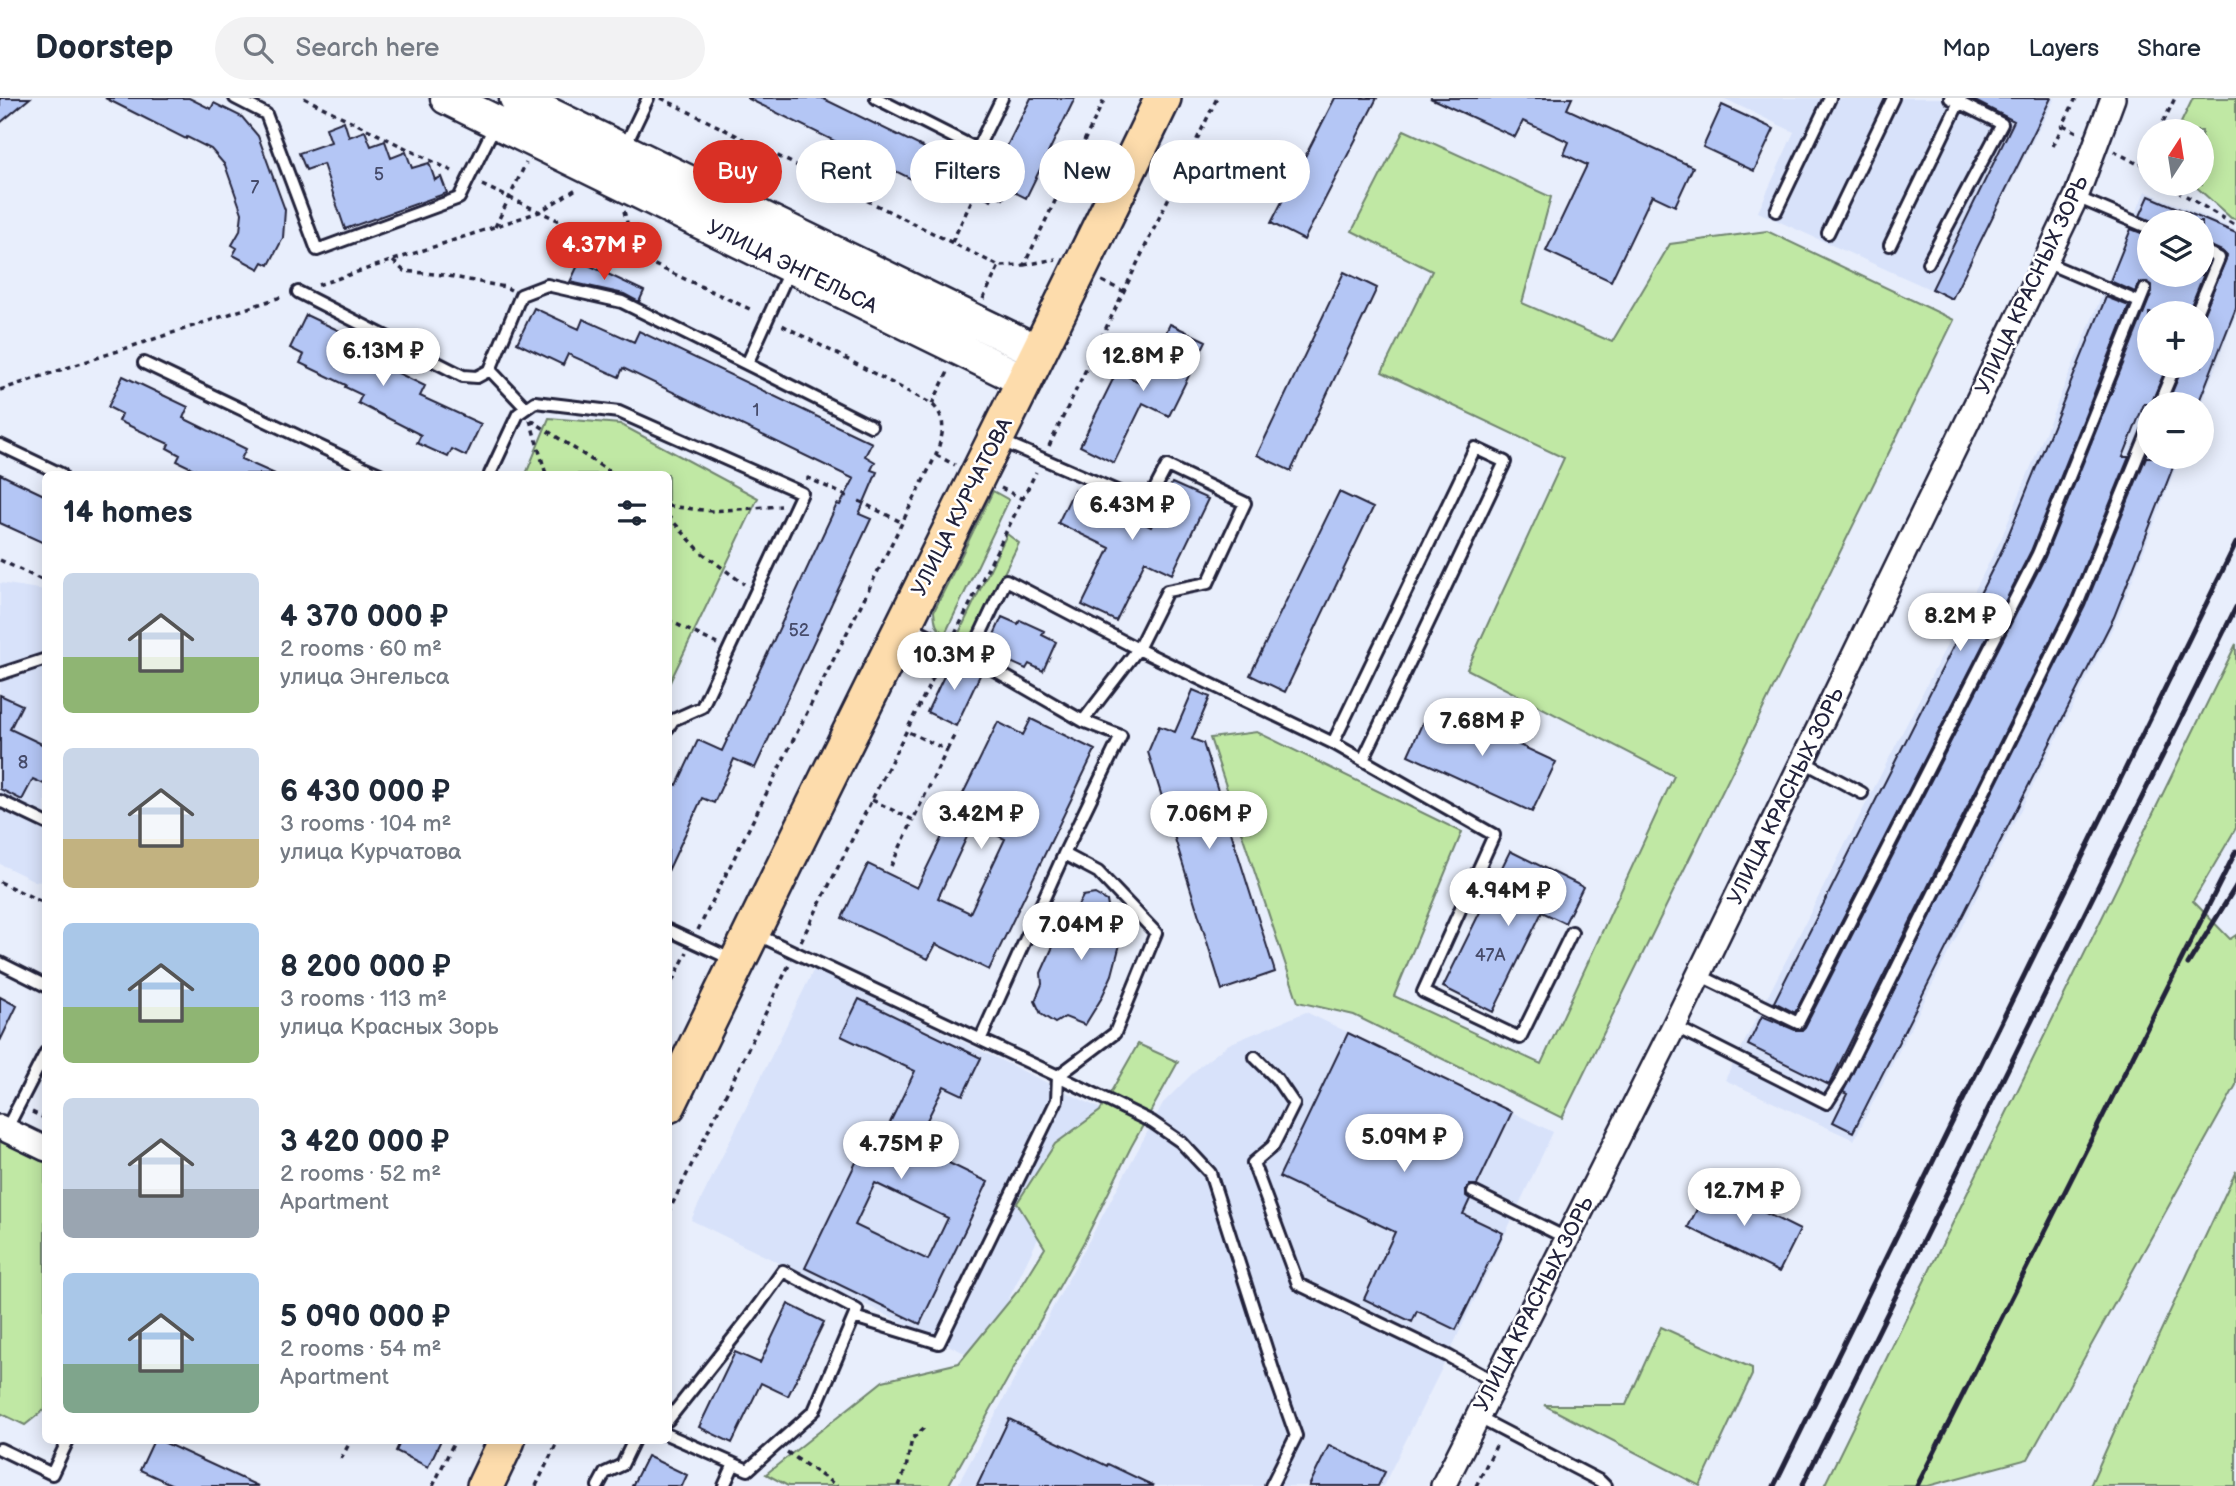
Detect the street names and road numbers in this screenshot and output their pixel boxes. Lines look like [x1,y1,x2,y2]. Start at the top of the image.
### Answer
street label: УЛИЦА КРАСНЫХ ЗОРЬ [1970,172,2094,398]
street label: УЛИЦА ЭНГЕЛЬСА [703,215,881,319]
street label: УЛИЦА КУРЧАТОВА [906,413,1018,600]
street label: УЛИЦА КРАСНЫХ ЗОРЬ [1723,683,1850,909]
street label: УЛИЦА КРАСНЫХ ЗОРЬ [1469,1192,1599,1416]

